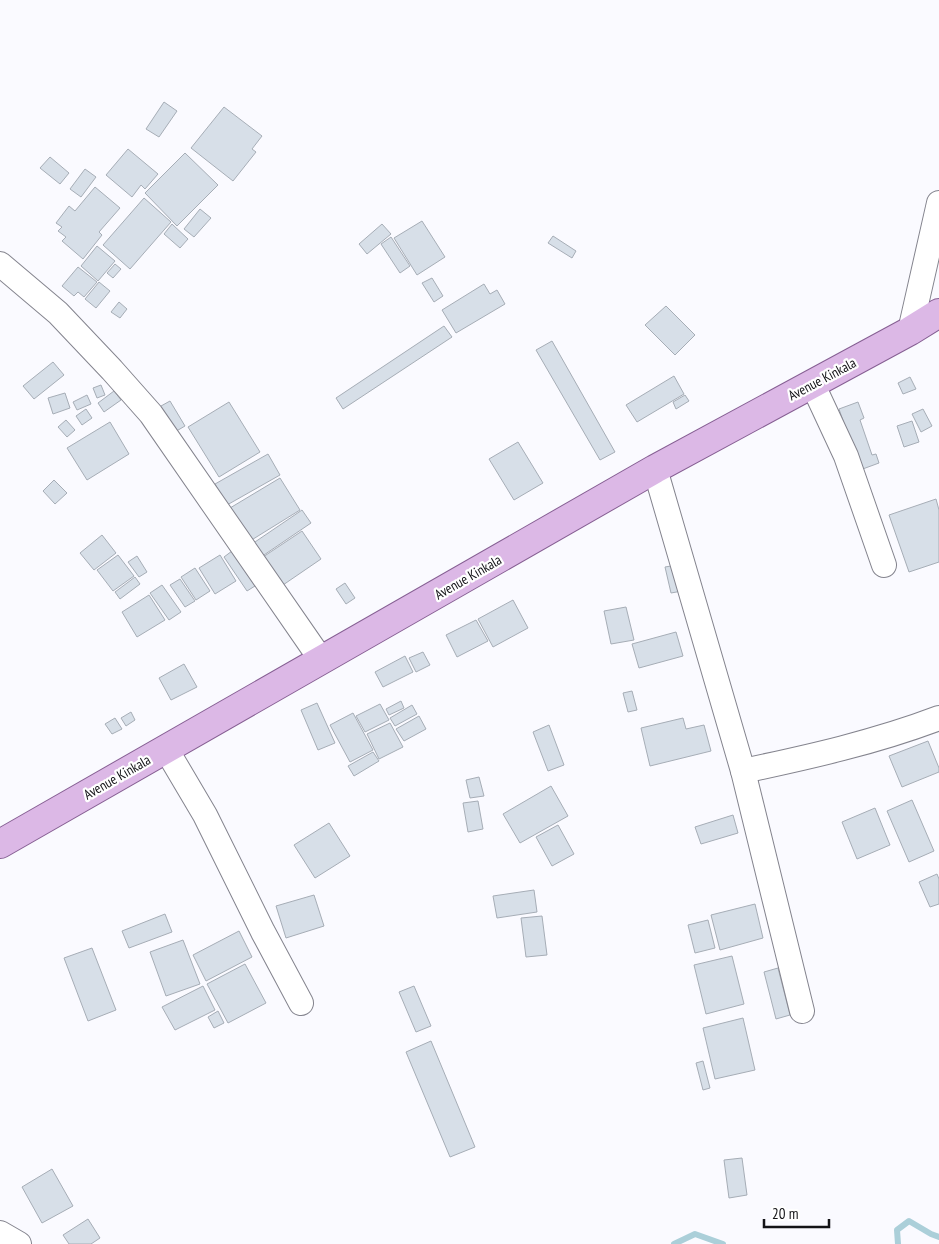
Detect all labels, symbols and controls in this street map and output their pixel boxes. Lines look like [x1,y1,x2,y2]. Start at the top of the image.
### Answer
street label: Avenue Kinkala [785,354,859,404]
street label: Avenue Kinkala [431,551,505,603]
street label: Avenue Kinkala [80,751,154,803]
scale bar [764,1196,829,1228]
text: 20 m [772,1204,798,1223]

